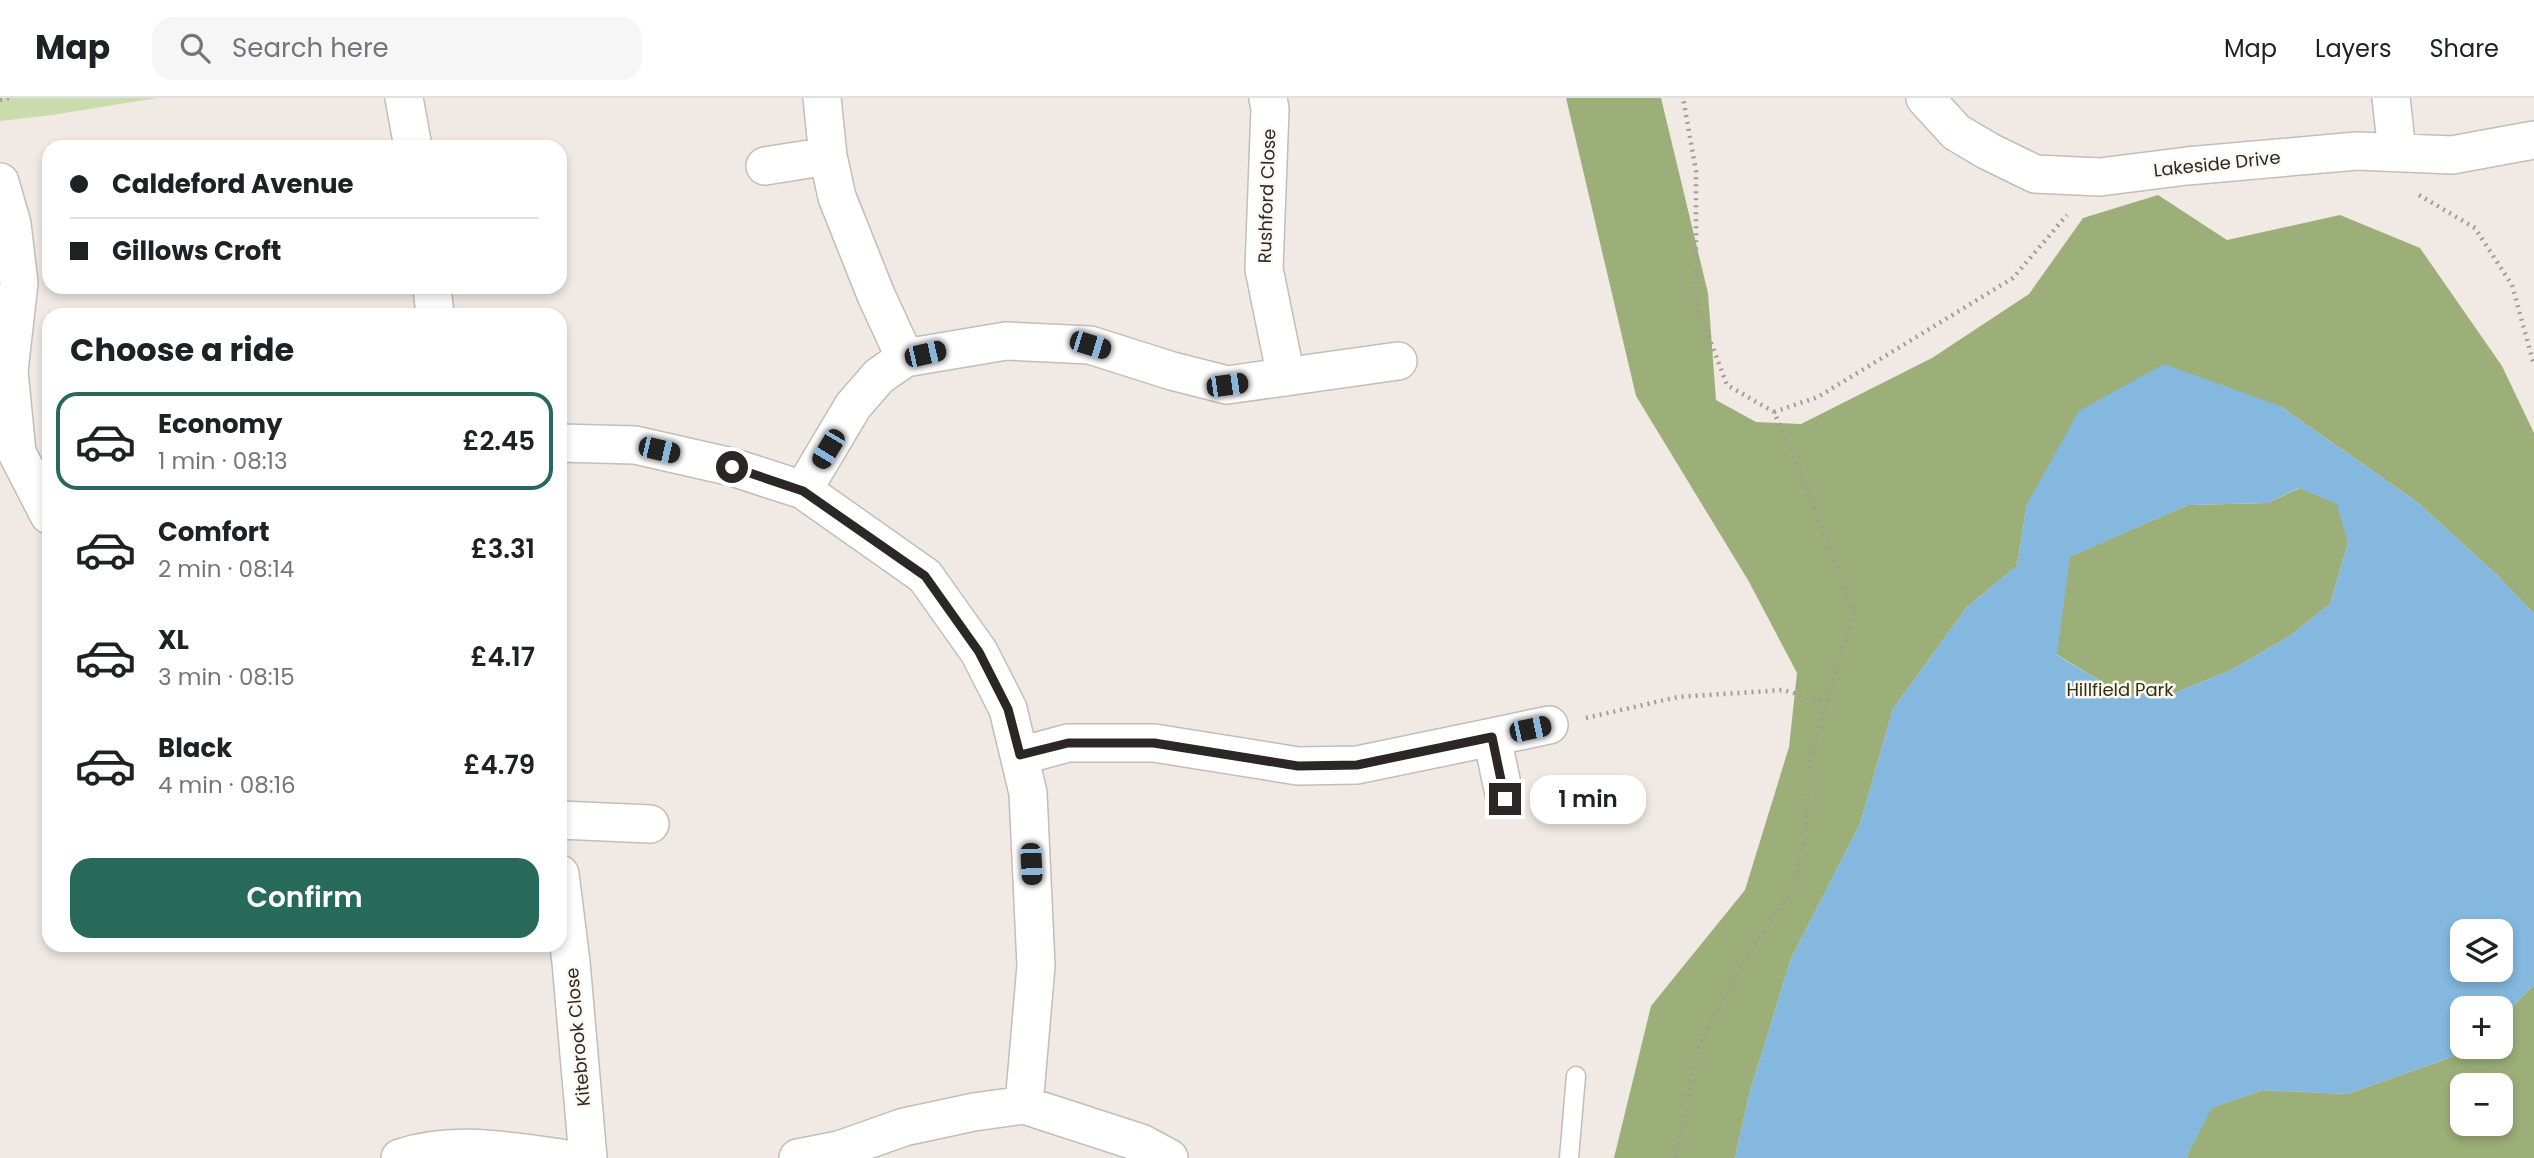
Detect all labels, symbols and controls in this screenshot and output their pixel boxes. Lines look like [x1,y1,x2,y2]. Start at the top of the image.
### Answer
search box [152,17,642,80]
text: Map [35,24,110,71]
icon: search [176,29,214,67]
text: Search here [232,30,389,66]
text: Map [2224,32,2277,65]
text: Layers [2315,32,2391,65]
text: Share [2429,32,2499,65]
street label: Rushford Close [1252,128,1281,264]
street label: Lakeside Drive [2152,144,2282,183]
text: Caldeford Avenue [112,166,354,202]
text: Gillows Croft [112,233,281,269]
text: Choose a ride [70,327,294,372]
car [1067,329,1114,361]
car [903,339,948,369]
car [1205,372,1250,398]
text: Economy [158,406,282,442]
icon: car [74,410,137,473]
text: £2.45 [462,423,535,459]
car [809,426,848,472]
car [637,435,682,465]
text: 1 min · 08:13 [158,445,288,477]
route start [716,451,748,483]
text: Comfort [158,514,270,550]
icon: car [74,518,137,581]
text: £3.31 [471,531,535,567]
text: 2 min · 08:14 [158,553,294,585]
text: XL [158,622,189,658]
icon: car [74,626,137,689]
text: £4.17 [470,639,535,675]
text: 3 min · 08:15 [158,661,295,693]
park label: Hillfield Park [2066,677,2174,702]
car [1508,714,1553,744]
text: Black [158,730,232,766]
icon: car [74,734,137,797]
text: £4.79 [464,747,535,783]
text: 4 min · 08:16 [158,769,296,801]
callout: 1 min [1530,774,1645,824]
route end [1489,783,1521,815]
text: 1 min [1558,783,1618,815]
car [1020,842,1043,886]
button: Confirm [70,858,539,938]
map controls [2450,919,2513,1136]
button: layers [2450,919,2513,982]
street label: Kitebrook Close [559,967,596,1108]
button: + [2450,996,2513,1059]
button: − [2450,1073,2513,1136]

